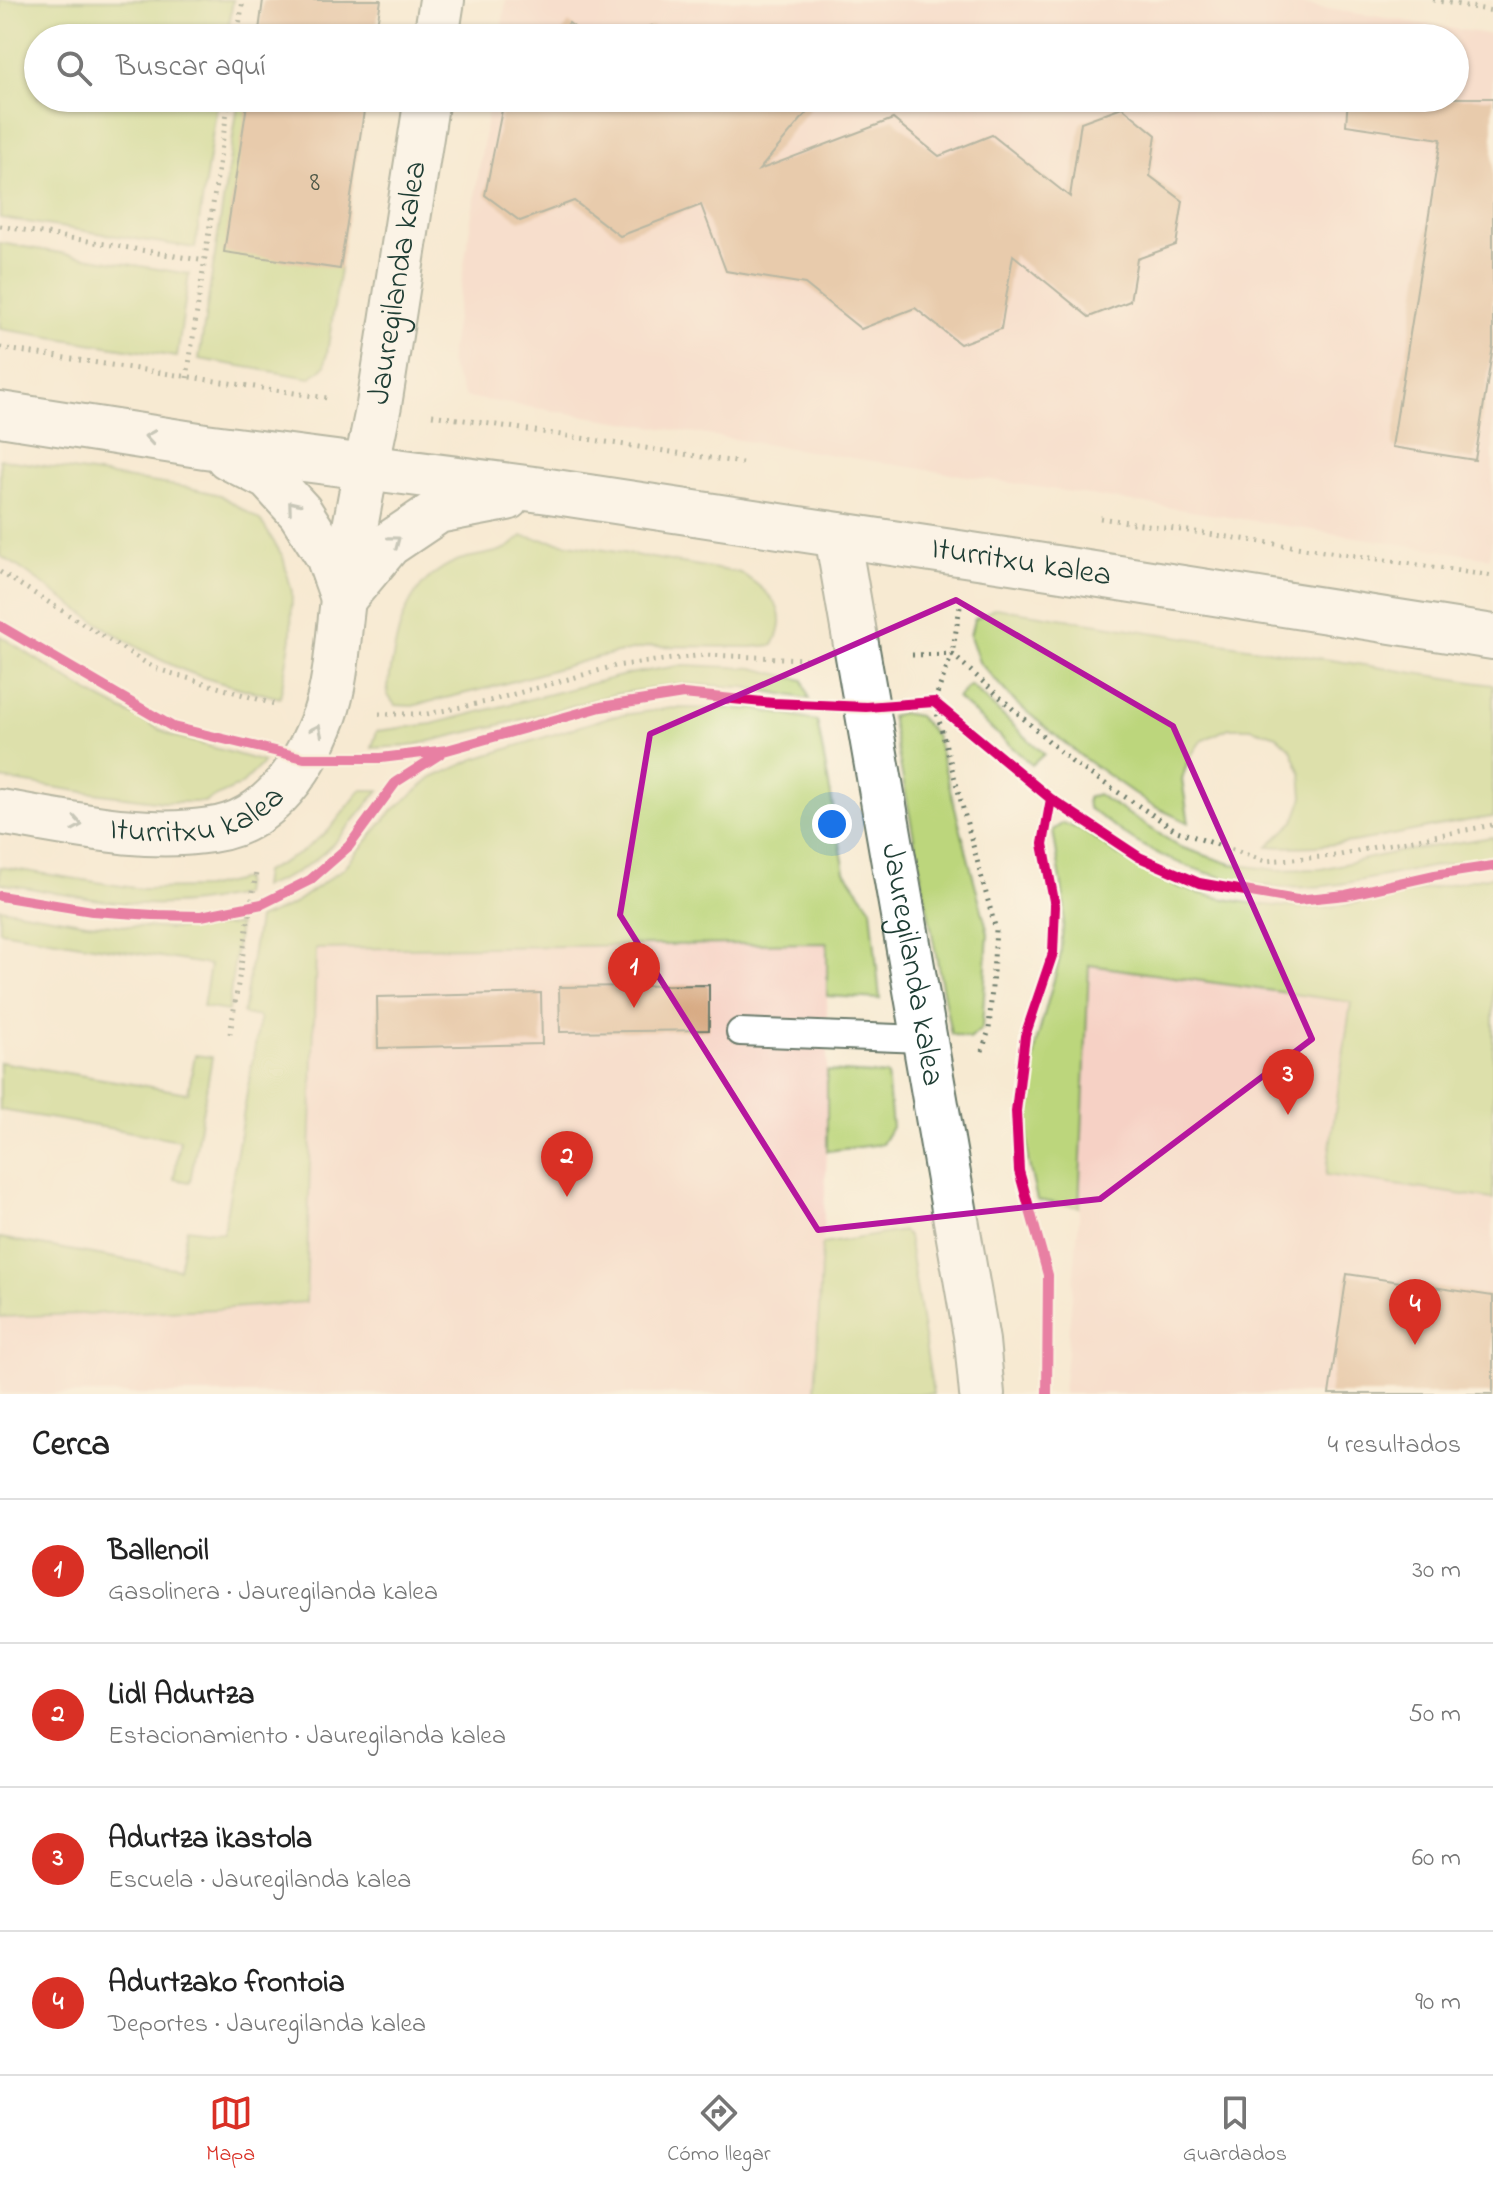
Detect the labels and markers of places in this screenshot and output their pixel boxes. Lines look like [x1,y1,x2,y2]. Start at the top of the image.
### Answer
pin: 1 [608,942,660,1008]
pin: 3 [1262,1049,1314,1115]
pin: 2 [541,1131,593,1197]
pin: 4 [1389,1279,1441,1345]

